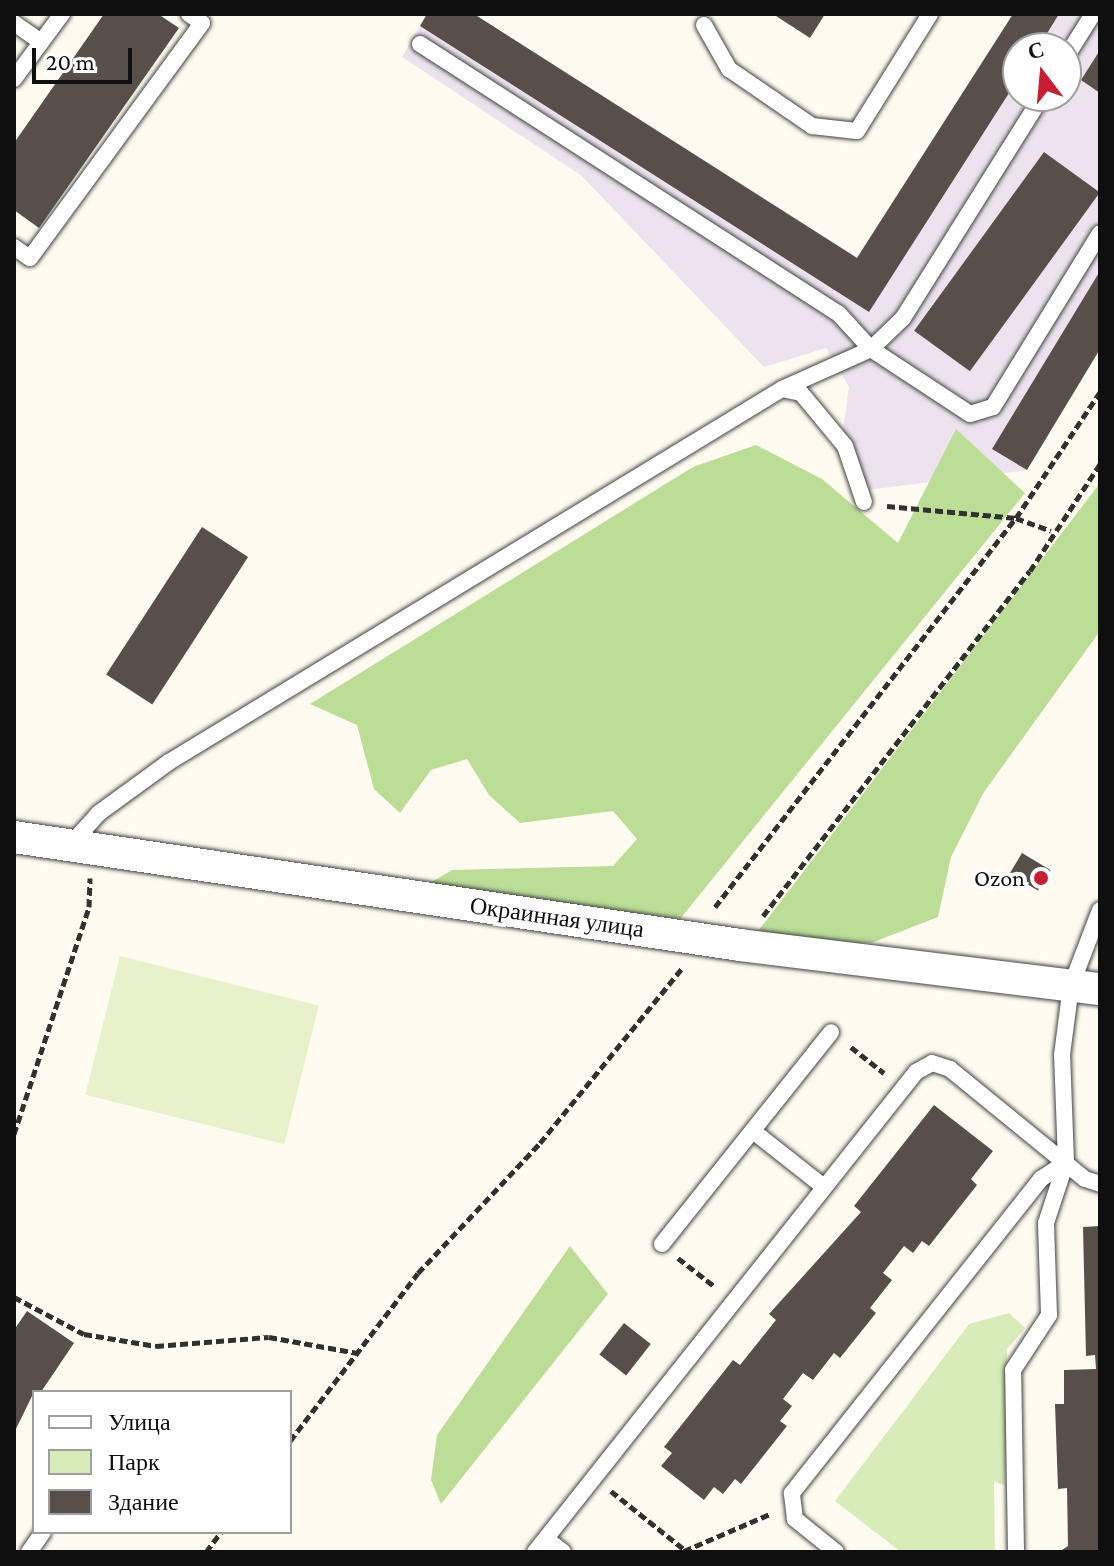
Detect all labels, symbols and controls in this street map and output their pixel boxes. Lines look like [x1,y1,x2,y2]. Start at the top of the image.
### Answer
scale bar [36,32,136,82]
north arrow [1002,32,1082,112]
text: С [1025,36,1047,65]
text: 20 m [46,48,95,75]
place label: Ozon [974,864,1025,892]
marker: Ozon [1032,869,1050,887]
street label: Окраинная улица [468,891,646,943]
legend [32,1390,292,1534]
text: Улица [108,1408,171,1435]
text: Парк [108,1448,160,1475]
text: Здание [108,1488,179,1515]

